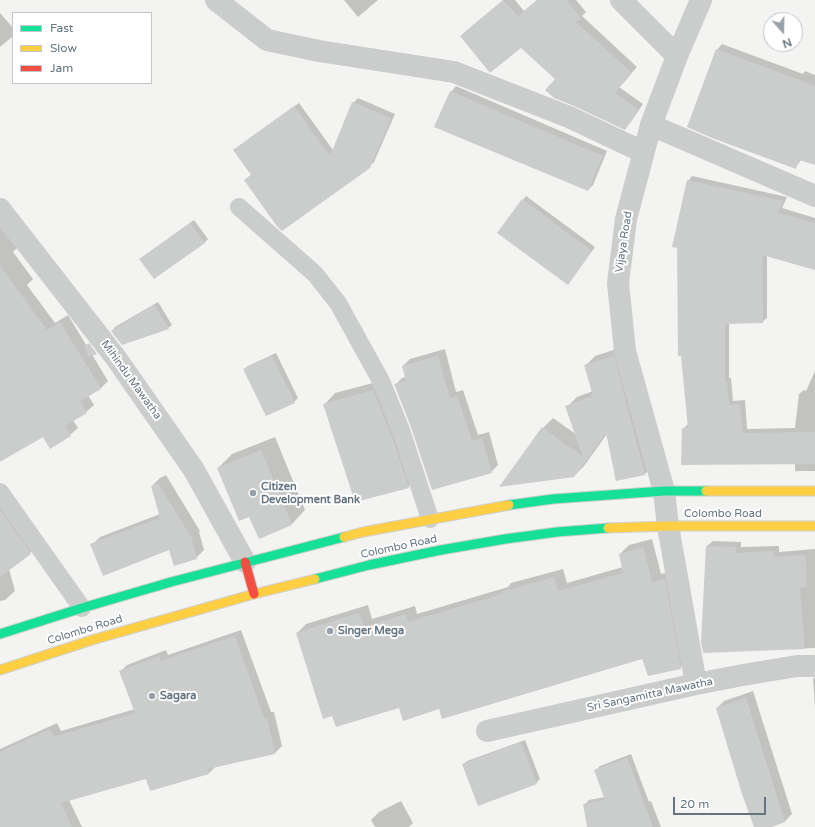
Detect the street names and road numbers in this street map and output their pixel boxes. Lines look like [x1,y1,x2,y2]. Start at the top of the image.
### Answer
street label: Vijaya Road [613,211,635,273]
street label: Mihindu Mawatha [98,338,164,422]
street label: Colombo Road [684,507,762,521]
street label: Colombo Road [360,532,438,562]
street label: Colombo Road [46,612,124,648]
street label: Sri Sangamitta Mawatha [586,675,714,715]

